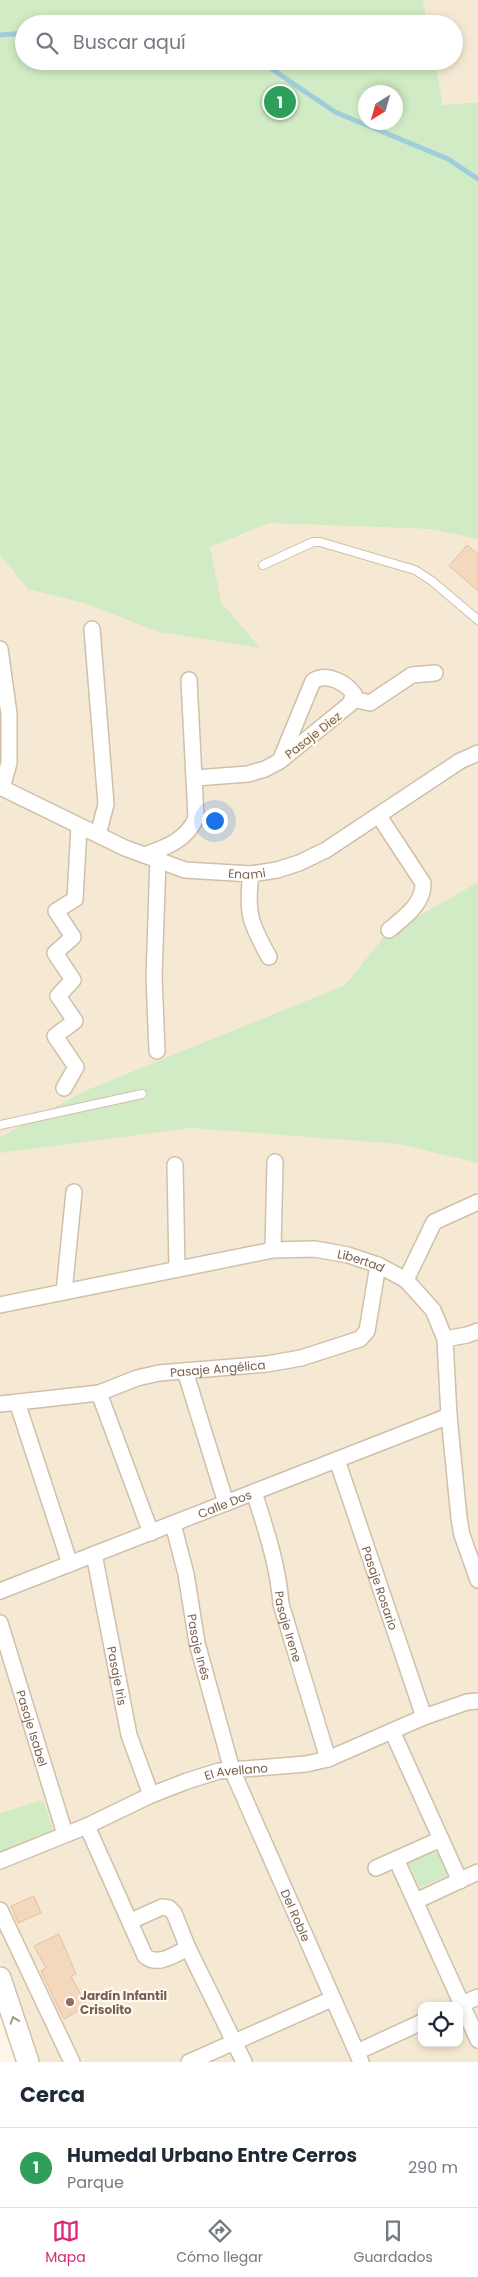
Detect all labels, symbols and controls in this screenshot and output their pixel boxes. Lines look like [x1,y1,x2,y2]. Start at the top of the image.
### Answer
search box [15,15,463,70]
icon: search [33,29,61,57]
text: Buscar aquí [73,29,186,56]
pin: 1 [264,83,296,121]
north arrow [358,85,403,130]
street label: Pasaje Diez [281,708,345,762]
your location [202,808,228,834]
street label: Enami [228,863,267,883]
street label: Libertad [336,1245,388,1276]
street label: Pasaje Angélica [169,1356,266,1381]
street label: Calle Dos [195,1485,254,1522]
street label: Pasaje Rosario [358,1544,402,1632]
street label: Pasaje Irene [271,1590,307,1664]
street label: Pasaje Inés [184,1613,215,1682]
street label: Pasaje Iris [104,1645,132,1707]
street label: Pasaje Isabel [13,1688,52,1768]
street label: El Avellano [202,1759,269,1784]
street label: Del Roble [277,1886,315,1944]
place label: Jardín Infantil Crisolito [80,1987,167,2018]
marker: Jardín Infantil Crisolito [64,1996,76,2008]
map controls [418,2002,463,2047]
button: locate [418,2002,463,2047]
one-way arrow [10,2016,20,2025]
text: Cerca [20,2080,85,2109]
text: Humedal Urbano Entre Cerros [67,2142,357,2169]
text: 1 [33,2156,39,2179]
text: 290 m [408,2156,458,2179]
text: Parque [67,2171,124,2194]
tab: Mapa [45,2217,86,2268]
tab: Cómo llegar [176,2217,263,2268]
tab: Guardados [354,2217,433,2268]

